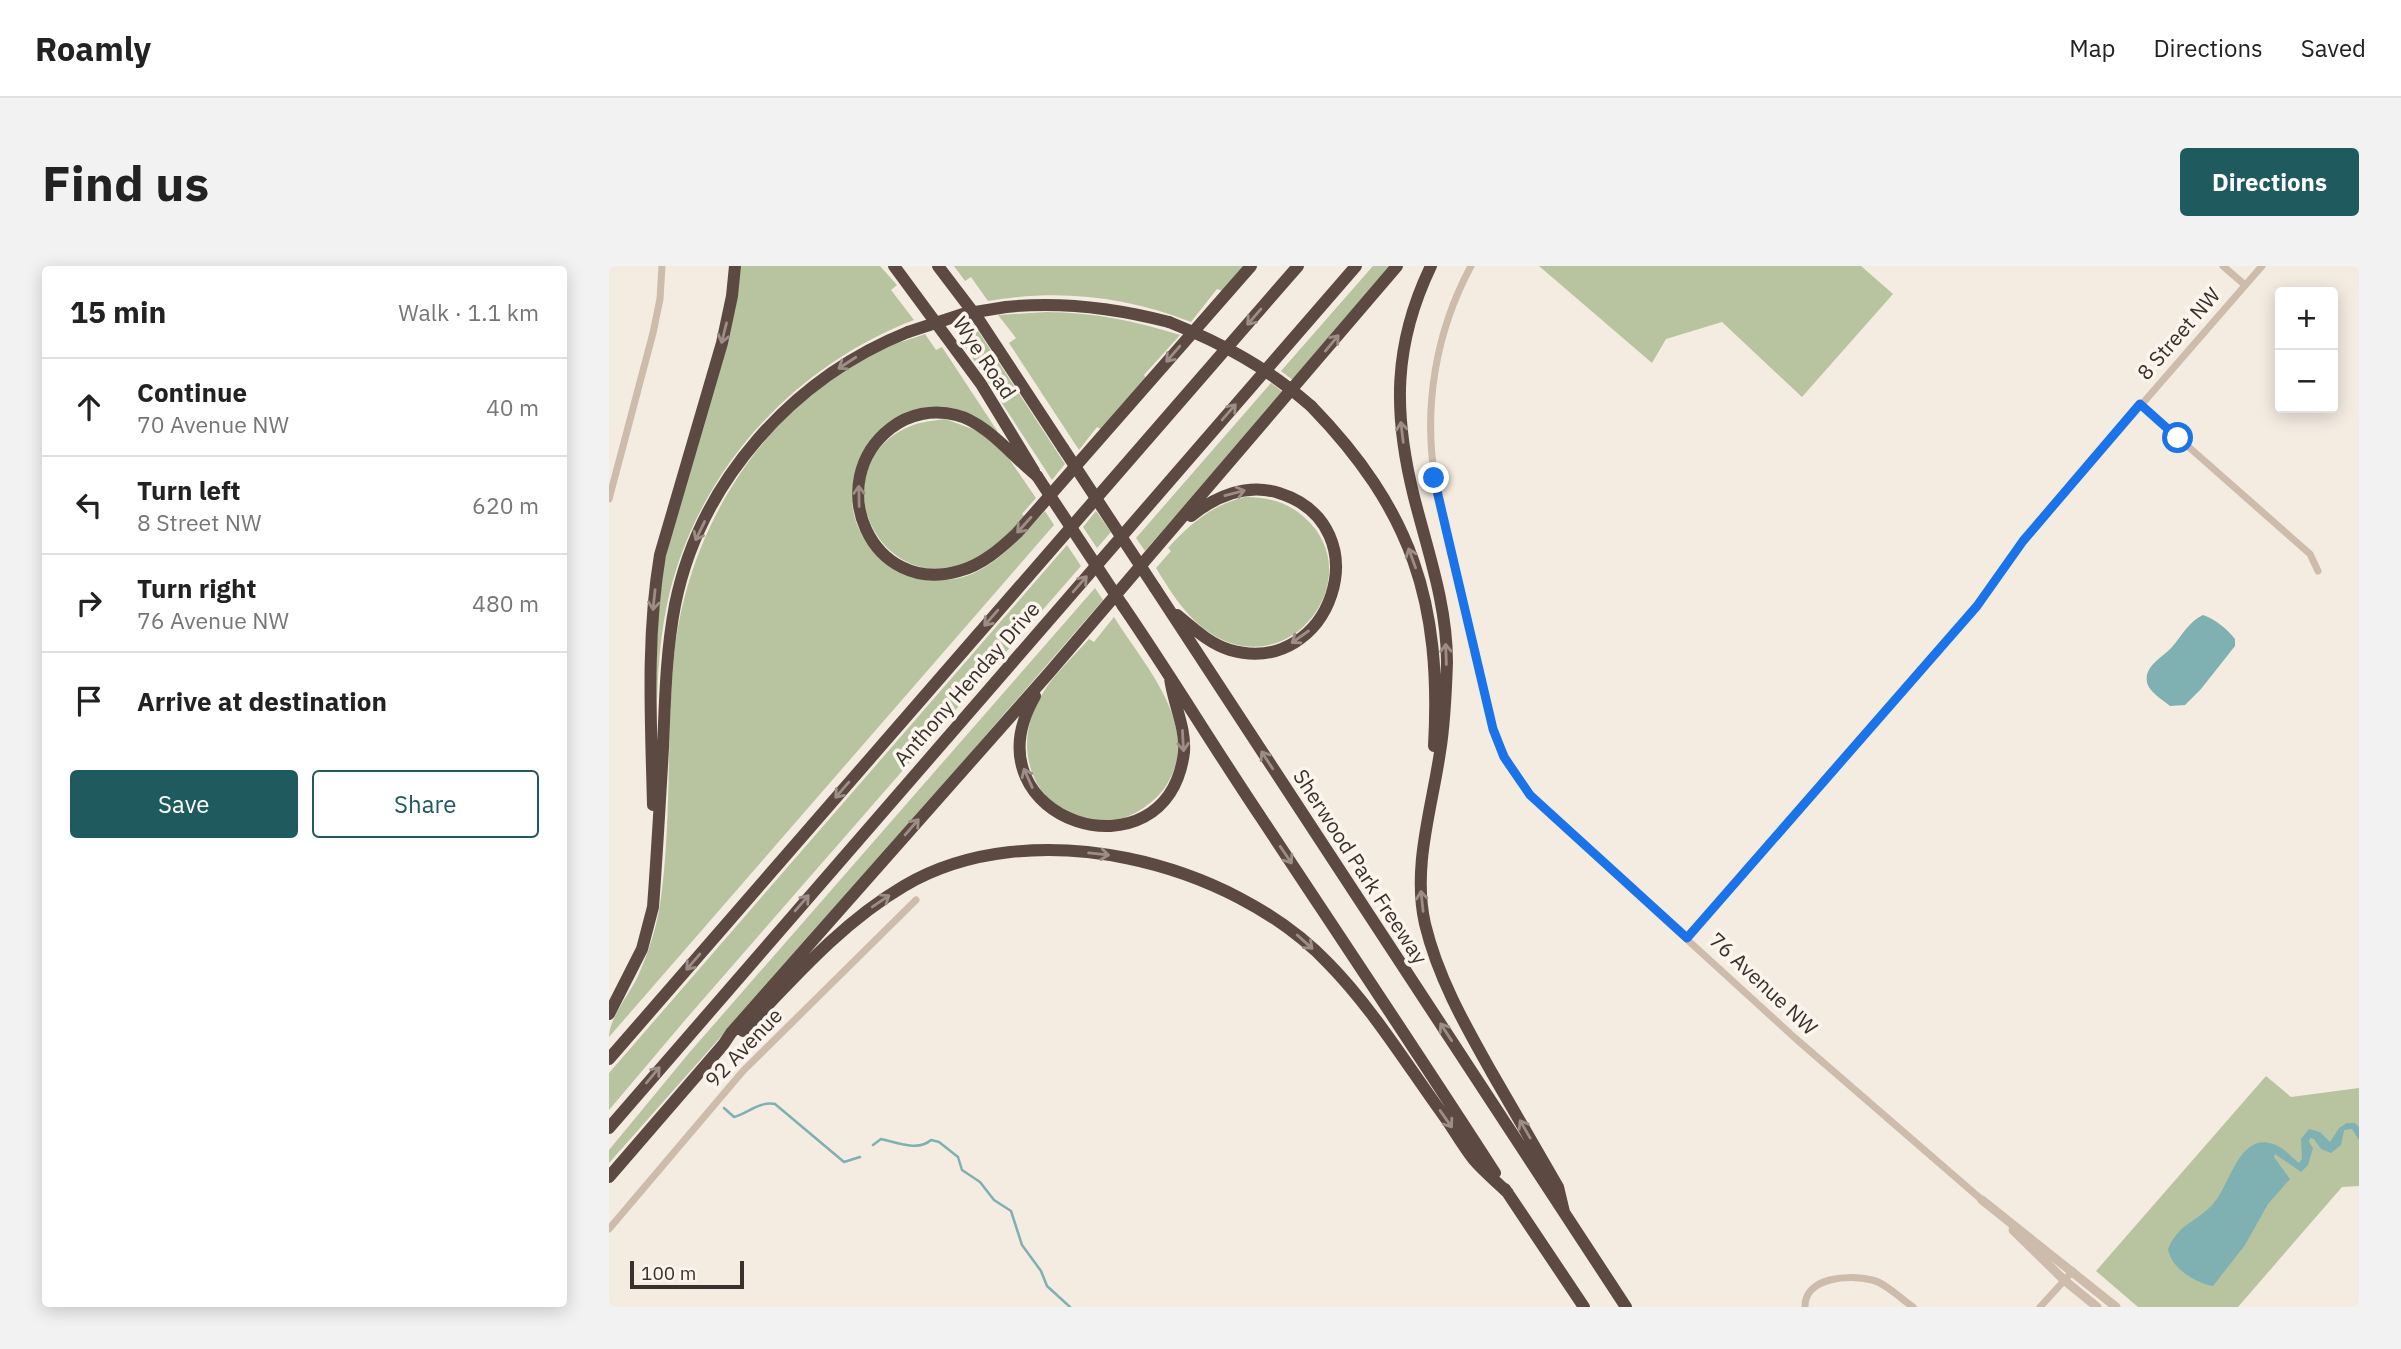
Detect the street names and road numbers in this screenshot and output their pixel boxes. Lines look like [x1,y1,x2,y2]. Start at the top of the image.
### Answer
street label: 8 Street NW [2130,281,2226,385]
street label: Wye Road [947,311,1023,404]
street label: Anthony Henday Drive [887,595,1046,772]
street label: Sherwood Park Freeway [1287,764,1435,970]
street label: 76 Avenue NW [1703,926,1824,1041]
street label: 92 Avenue [698,1002,788,1093]

